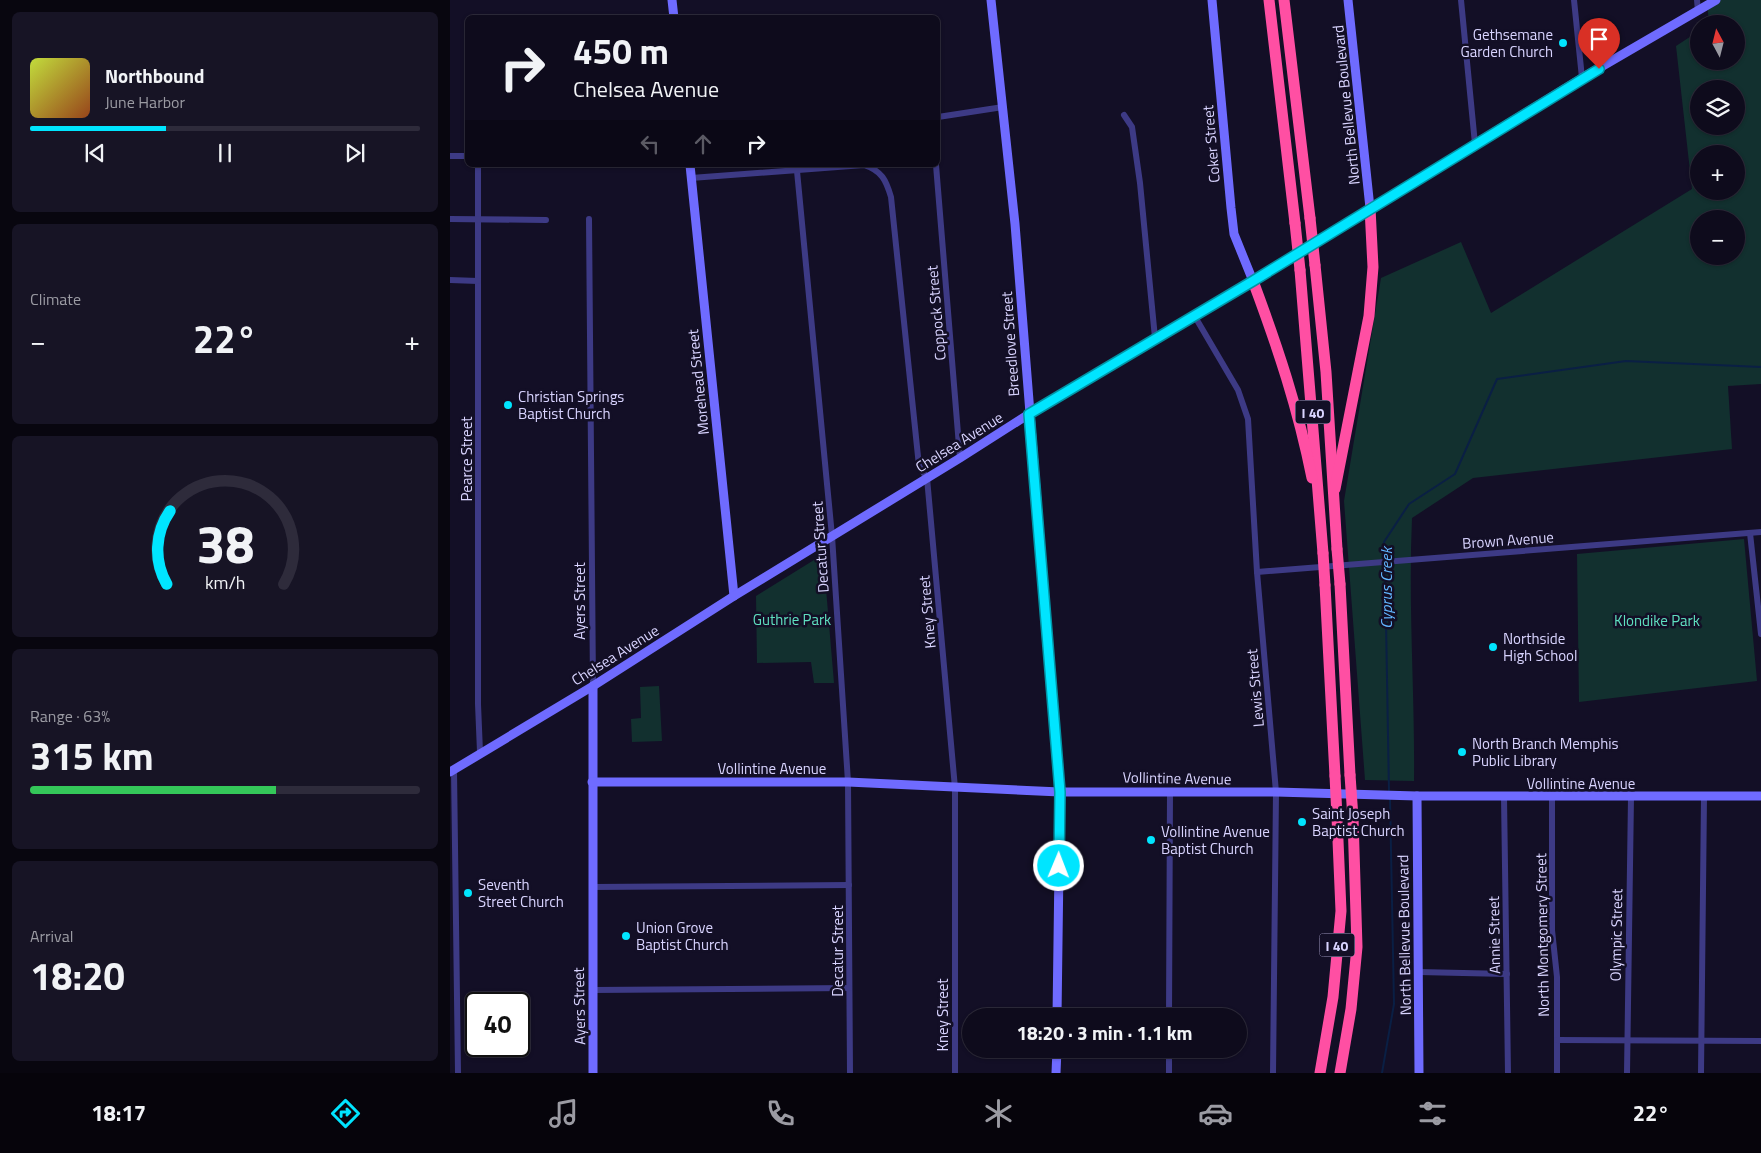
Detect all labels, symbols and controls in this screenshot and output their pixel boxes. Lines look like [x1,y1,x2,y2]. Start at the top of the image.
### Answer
north arrow [1690,15,1745,70]
map controls [1690,15,1745,265]
pin [1578,18,1620,69]
place label: Gethsemane Garden Church [1461,23,1553,63]
text: 450 m [573,24,669,78]
street label: North Bellevue Boulevard [1326,24,1366,186]
icon: arrive [1585,25,1613,53]
icon: right [490,35,555,100]
marker: Gethsemane Garden Church [1557,37,1569,49]
text: Northbound [105,61,205,90]
text: Chelsea Avenue [573,72,719,106]
button: layers [1690,80,1745,135]
text: June Harbor [105,90,185,114]
street label: Coker Street [1196,104,1226,184]
icon: left [636,130,664,158]
icon: ahead [689,130,717,158]
icon: right [742,130,770,158]
icon: previous [81,139,109,167]
icon: pause [211,139,239,167]
icon: next [341,139,369,167]
button: + [1690,145,1745,200]
button: − [1690,210,1745,265]
street label: Coppock Street [920,264,952,362]
text: Climate [30,287,81,311]
street label: Breedlove Street [995,290,1025,397]
text: 22° [193,310,257,368]
text: − [30,319,46,362]
text: + [404,319,420,362]
street label: Morehead Street [681,327,715,436]
place label: Christian Springs Baptist Church [518,385,624,425]
marker: Christian Springs Baptist Church [502,399,514,411]
road number: I 40 [1296,401,1330,424]
street label: Chelsea Avenue [911,406,1007,478]
street label: Pearce Street [455,416,478,501]
street label: Decatur Street [805,500,835,594]
text: 38 [196,504,254,583]
street label: Brown Avenue [1461,525,1555,555]
water label: Cyprus Creek [1374,545,1398,629]
street label: Ayers Street [568,562,591,640]
text: km/h [205,569,245,596]
street label: Kney Street [912,574,942,649]
park label: Guthrie Park [753,608,831,631]
park label: Klondike Park [1614,609,1700,632]
street label: Chelsea Avenue [567,619,663,691]
place label: Northside High School [1503,627,1578,667]
marker: Northside High School [1487,641,1499,653]
street label: Lewis Street [1240,647,1270,728]
text: Range · 63% [30,704,110,728]
text: 315 km [30,727,154,785]
place label: North Branch Memphis Public Library [1472,732,1619,772]
marker: North Branch Memphis Public Library [1456,746,1468,758]
street label: Vollintine Avenue [718,757,826,780]
street label: Vollintine Avenue [1122,766,1232,790]
street label: Vollintine Avenue [1527,772,1635,795]
place label: Saint Joseph Baptist Church [1312,802,1405,842]
marker: Saint Joseph Baptist Church [1296,816,1308,828]
place label: Vollintine Avenue Baptist Church [1161,820,1270,860]
marker: Vollintine Avenue Baptist Church [1145,834,1157,846]
position arrow [1032,839,1084,891]
street label: North Montgomery Street [1529,852,1555,1017]
street label: North Bellevue Boulevard [1391,854,1417,1016]
place label: Seventh Street Church [478,873,564,913]
marker: Seventh Street Church [462,887,474,899]
street label: Olympic Street [1604,888,1628,982]
street label: Annie Street [1482,895,1506,974]
street label: Decatur Street [826,904,849,997]
place label: Union Grove Baptist Church [636,916,729,956]
text: Arrival [30,924,73,948]
marker: Union Grove Baptist Church [620,930,632,942]
road number: I 40 [1320,934,1354,956]
text: 18:20 [30,947,125,1005]
street label: Ayers Street [567,966,591,1045]
street label: Kney Street [931,978,954,1052]
speed limit sign: 40 [465,992,530,1057]
text: 18:20 · 3 min · 1.1 km [1016,1018,1193,1047]
text: 18:17 [91,1096,146,1130]
icon: directions [328,1096,363,1131]
icon: music [546,1096,581,1131]
icon: phone [763,1096,798,1131]
icon: climate [981,1096,1016,1131]
icon: car [1198,1096,1233,1131]
icon: filters [1415,1096,1450,1131]
text: 22° [1633,1096,1670,1130]

